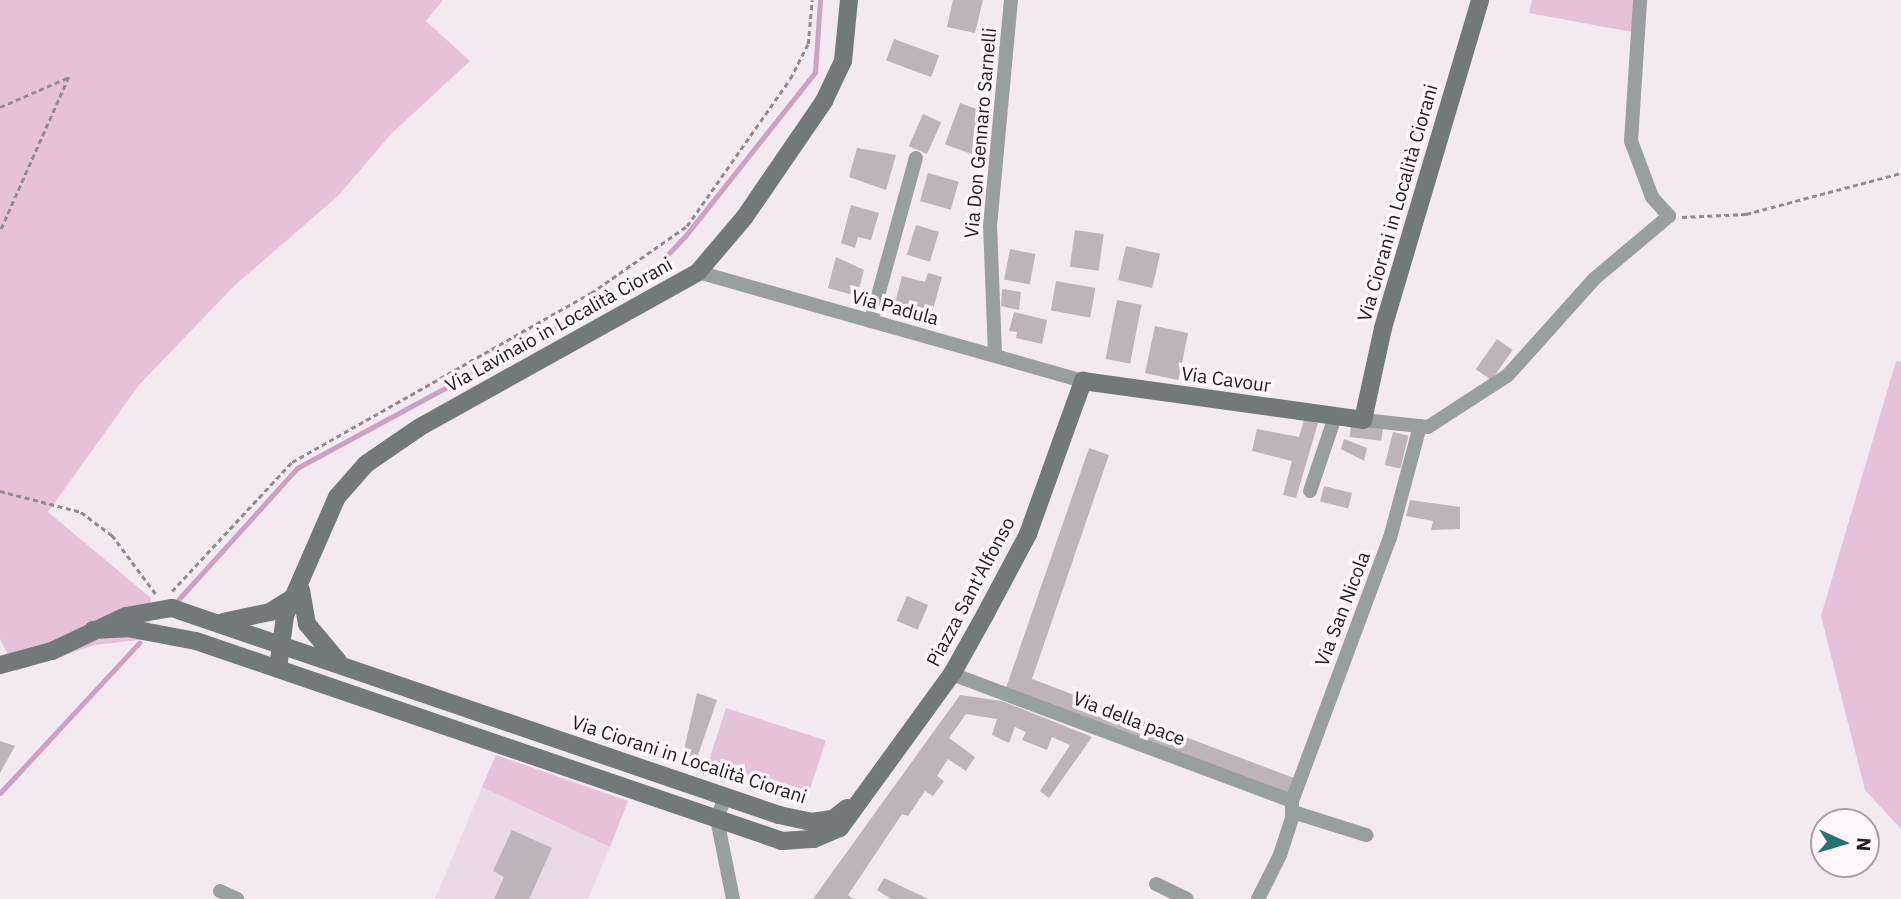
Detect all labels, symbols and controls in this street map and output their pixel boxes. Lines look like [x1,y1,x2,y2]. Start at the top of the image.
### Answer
street label: Via Don Gennaro Sarnelli [960,27,1002,239]
street label: Via Ciorani in Località Ciorani [1353,82,1443,324]
street label: Via Lavinaio in Località Ciorani [442,253,676,397]
street label: Via Padula [849,285,941,331]
street label: Via Cavour [1180,362,1272,398]
street label: Piazza Sant'Alfonso [922,513,1020,671]
street label: Via San Nicola [1311,548,1375,670]
street label: Via della pace [1070,687,1188,751]
street label: Via Ciorani in Località Ciorani [569,711,809,809]
north arrow [1810,808,1880,878]
text: N [1852,837,1876,852]

